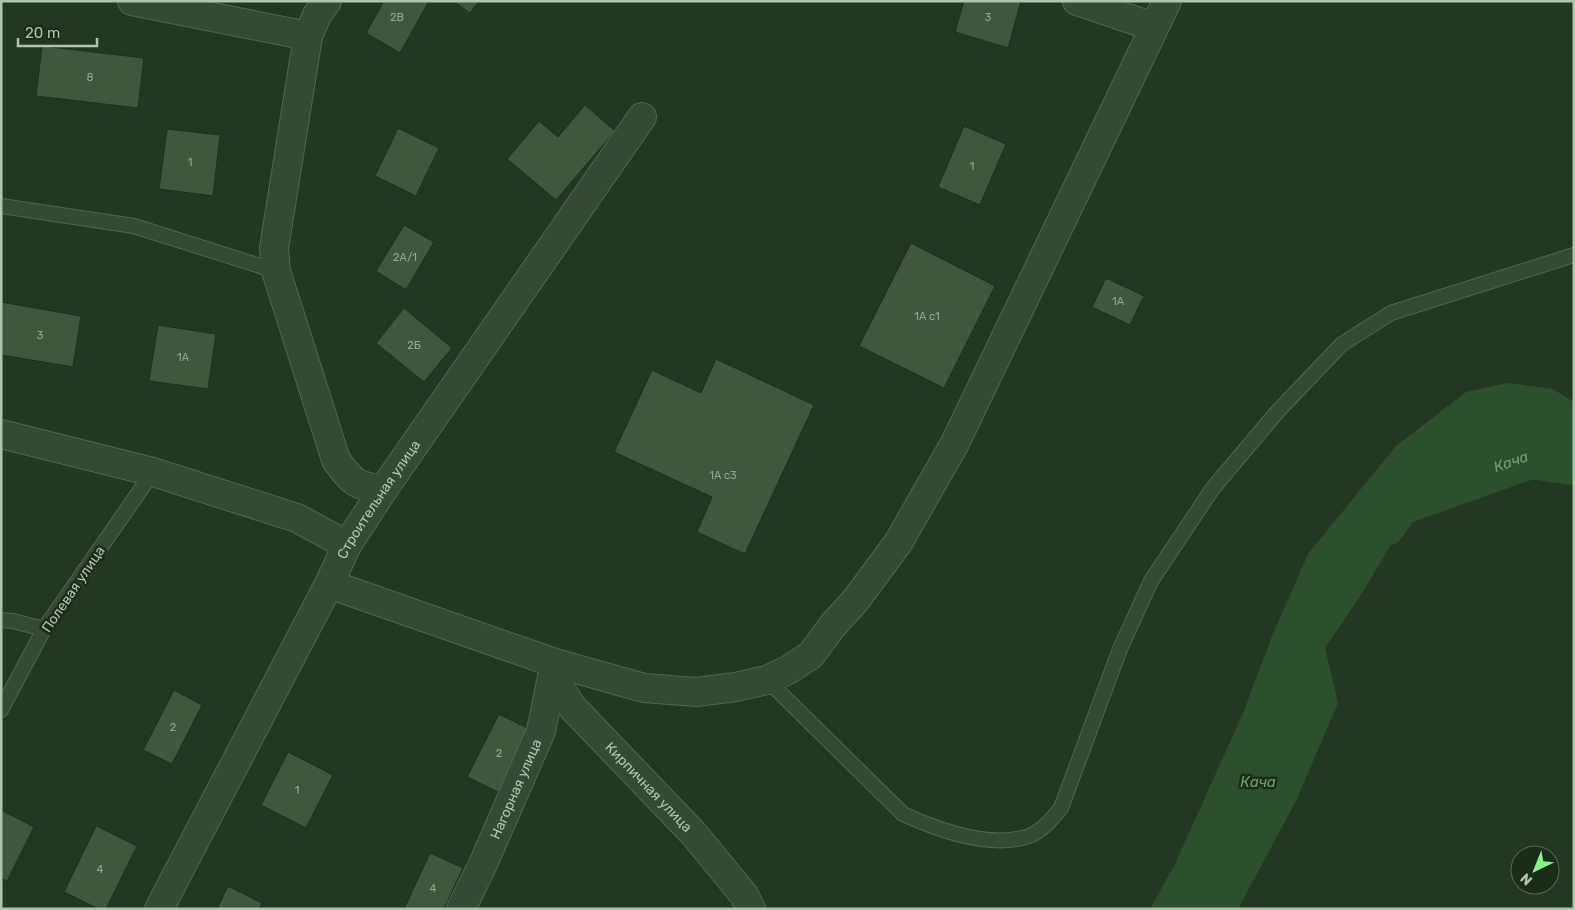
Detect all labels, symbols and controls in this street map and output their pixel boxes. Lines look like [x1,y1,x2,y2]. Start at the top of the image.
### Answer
house number: 2В [390,11,404,24]
house number: 3 [985,11,992,24]
scale bar [18,15,96,47]
text: 20 m [25,24,60,42]
house number: 8 [87,71,94,84]
house number: 1 [188,156,192,169]
house number: 1 [970,160,974,173]
house number: 2А/1 [393,251,417,264]
house number: 1А [1112,295,1125,308]
house number: 1А с1 [914,310,940,323]
house number: 3 [37,329,44,342]
house number: 2Б [407,339,421,352]
house number: 1А [177,351,190,364]
street label: Строительная улица [334,437,424,562]
water label: Кача [1491,447,1531,476]
house number: 1А с3 [709,469,737,482]
street label: Полевая улица [38,543,109,636]
house number: 2 [170,721,176,734]
street label: Нагорная улица [487,736,546,842]
street label: Кирпичная улица [601,739,695,836]
house number: 2 [496,747,502,760]
water label: Кача [1240,773,1276,791]
house number: 1 [295,784,299,797]
north arrow [1510,845,1560,895]
house number: 4 [97,863,104,876]
text: N [1517,869,1536,889]
house number: 4 [430,882,437,895]

